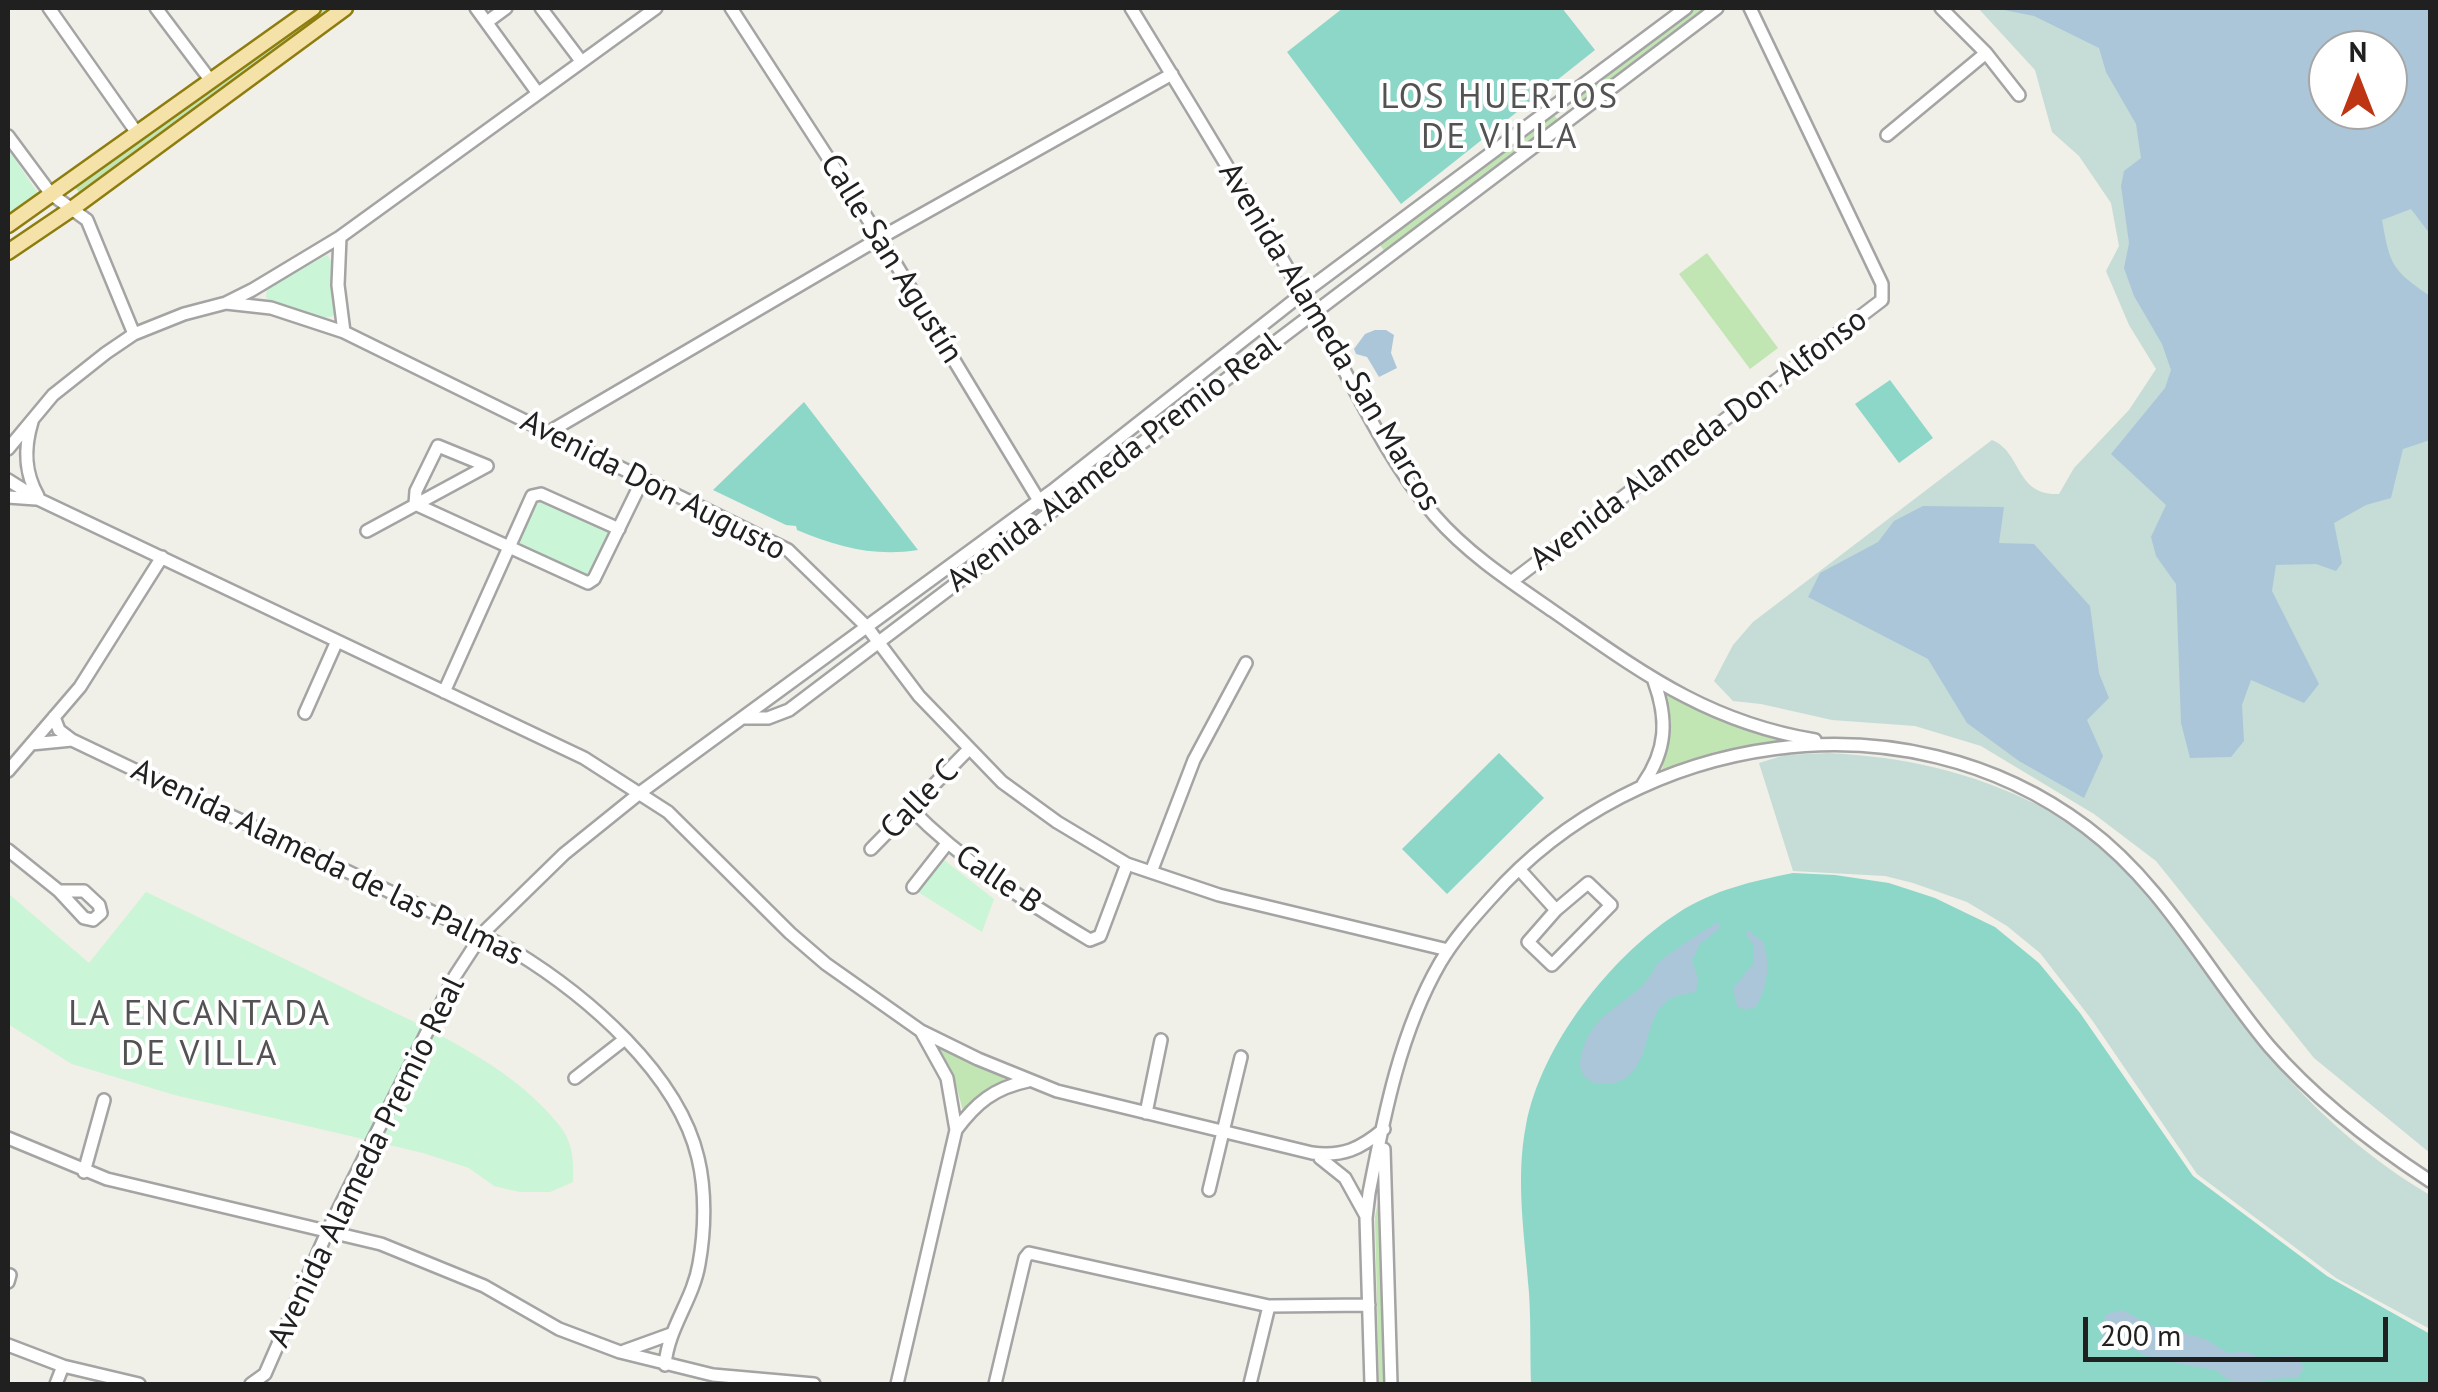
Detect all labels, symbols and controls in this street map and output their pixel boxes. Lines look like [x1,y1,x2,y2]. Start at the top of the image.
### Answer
north arrow [2308,30,2408,130]
text: N [2349,33,2367,70]
district label: LOS HUERTOS DE VILLA [1380,77,1620,159]
street label: Calle San Agustín [811,147,971,371]
street label: Avenida Alameda San Marcos [1210,156,1448,518]
street label: Avenida Alameda Don Alfonso [1523,301,1875,579]
street label: Avenida Alameda Premio Real [940,325,1288,601]
street label: Avenida Don Augusto [514,403,792,569]
street label: Avenida Alameda de las Palmas [125,751,529,975]
street label: Calle C [873,752,967,848]
street label: Calle B [948,837,1048,923]
street label: Avenida Alameda Premio Real [260,970,474,1354]
district label: LA ENCANTADA DE VILLA [68,994,332,1076]
scale bar [2088,1297,2393,1359]
text: 200 m [2100,1315,2181,1354]

